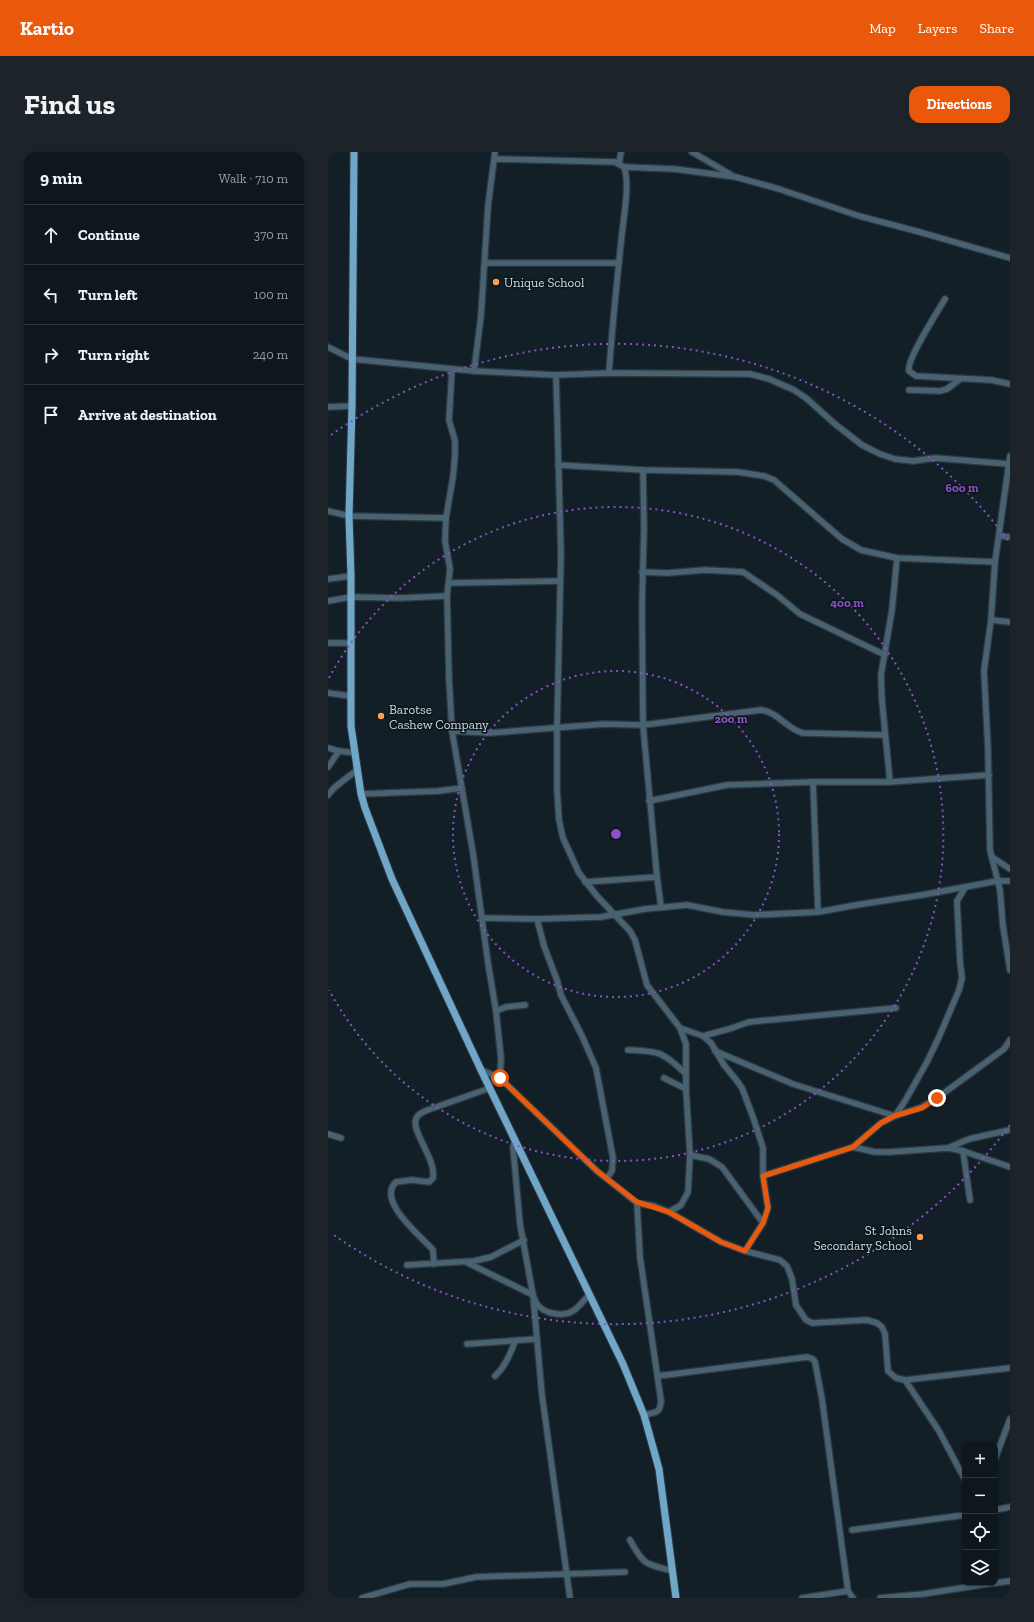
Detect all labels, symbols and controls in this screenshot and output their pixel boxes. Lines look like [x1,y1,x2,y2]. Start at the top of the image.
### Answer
text: Kartio [20,17,74,40]
text: Map [869,20,896,37]
text: Layers [918,20,957,37]
text: Share [979,20,1014,37]
button: Directions [909,86,1010,123]
text: Find us [24,88,115,121]
text: 9 min [40,168,82,188]
text: Walk · 710 m [218,171,288,186]
icon: ahead [40,224,62,246]
text: Continue [78,226,140,244]
text: 370 m [254,227,288,242]
place label: Unique School [504,275,585,290]
marker: Unique School [491,277,501,287]
icon: left [40,284,62,306]
text: Turn left [78,286,138,304]
text: 100 m [254,287,288,302]
icon: right [40,344,62,366]
text: Turn right [78,346,149,364]
text: 240 m [253,347,288,362]
icon: arrive [40,404,62,426]
text: Arrive at destination [78,406,217,424]
text: 600 m [945,481,979,495]
text: 400 m [830,596,864,610]
place label: Barotse Cashew Company [389,702,489,732]
marker: Barotse Cashew Company [376,711,386,721]
text: 200 m [714,712,748,726]
centre of rings [609,827,623,841]
route start [491,1069,509,1087]
route end [928,1089,946,1107]
place label: St Johns Secondary School [814,1223,913,1253]
marker: St Johns Secondary School [915,1232,925,1242]
map controls [962,1442,998,1586]
button: + [962,1442,998,1478]
button: − [962,1478,998,1514]
button: locate [962,1514,998,1550]
button: layers [962,1550,998,1586]

